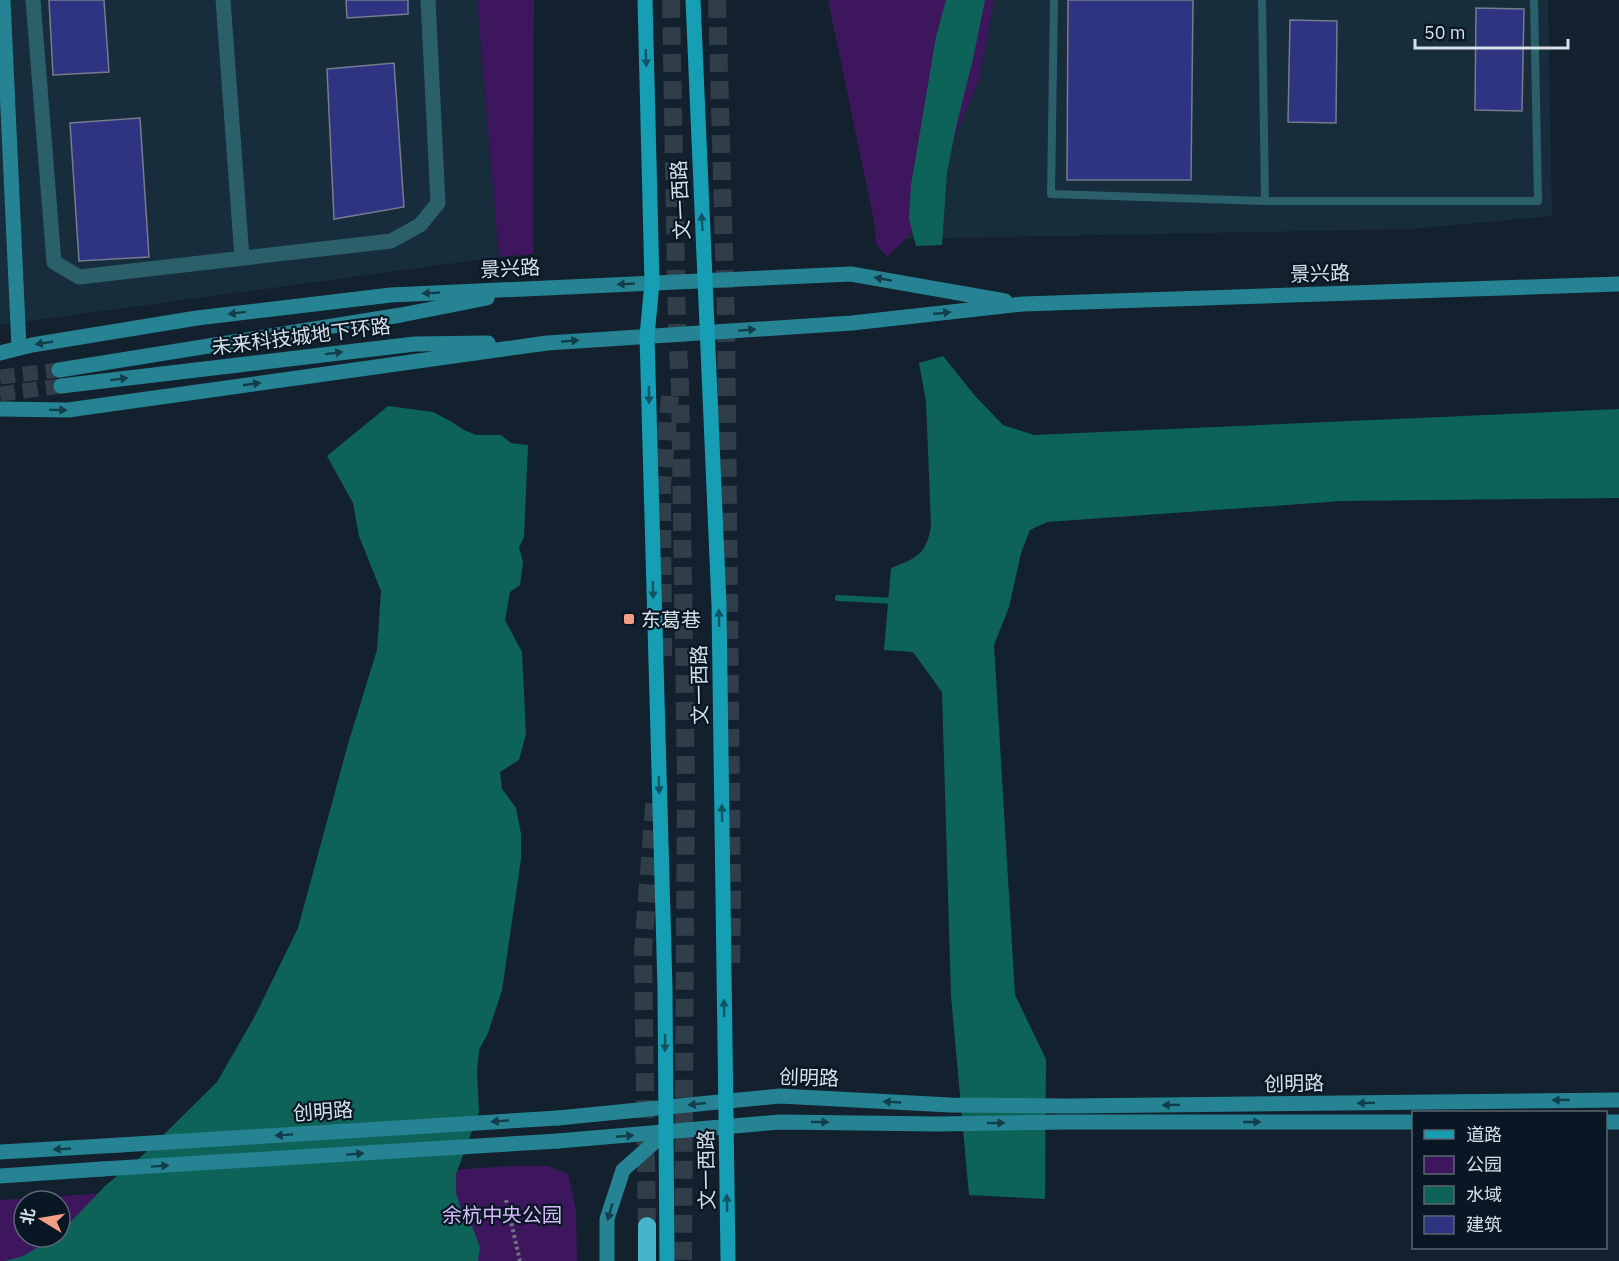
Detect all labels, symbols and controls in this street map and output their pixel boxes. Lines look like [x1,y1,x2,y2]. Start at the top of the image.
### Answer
scale bar [1415,12,1568,50]
text: 50 m [1424,21,1466,44]
one-way arrow [642,49,651,68]
street label: 文一西路 [664,159,696,241]
one-way arrow [698,212,707,231]
street label: 景兴路 [479,253,541,283]
street label: 景兴路 [1290,258,1350,288]
one-way arrow [873,274,892,283]
one-way arrow [616,279,635,288]
one-way arrow [421,288,440,297]
one-way arrow [227,308,246,318]
one-way arrow [932,308,951,318]
street label: 未来科技城地下环路 [210,312,392,360]
one-way arrow [738,325,757,334]
one-way arrow [560,337,579,346]
one-way arrow [35,339,54,348]
one-way arrow [324,349,343,358]
one-way arrow [110,374,129,383]
one-way arrow [242,380,261,389]
one-way arrow [644,385,653,404]
one-way arrow [49,405,68,415]
one-way arrow [648,580,658,599]
place label: 东葛巷 [641,606,701,633]
one-way arrow [714,608,724,627]
marker: 东葛巷 [622,612,636,626]
street label: 文一西路 [685,645,713,725]
one-way arrow [654,775,663,794]
one-way arrow [717,803,727,822]
one-way arrow [719,998,729,1017]
one-way arrow [660,1033,670,1052]
street label: 创明路 [779,1062,839,1092]
street label: 创明路 [1264,1069,1324,1097]
street label: 创明路 [292,1095,354,1127]
one-way arrow [1551,1095,1570,1105]
one-way arrow [882,1097,901,1107]
one-way arrow [1356,1098,1375,1108]
one-way arrow [688,1099,707,1109]
one-way arrow [1161,1100,1180,1110]
legend [1412,1111,1607,1249]
one-way arrow [491,1117,510,1126]
one-way arrow [1242,1117,1261,1127]
one-way arrow [810,1118,829,1127]
one-way arrow [986,1118,1005,1128]
text: 道路 [1466,1123,1502,1146]
one-way arrow [275,1130,294,1139]
street label: 文一西路 [692,1130,720,1210]
one-way arrow [616,1131,635,1141]
one-way arrow [52,1144,71,1153]
one-way arrow [345,1149,364,1158]
text: 公园 [1466,1153,1502,1176]
one-way arrow [151,1161,170,1170]
text: 水域 [1466,1183,1502,1206]
north arrow [12,1189,72,1249]
one-way arrow [722,1193,732,1212]
park label: 余杭中央公园 [442,1201,562,1228]
one-way arrow [605,1203,614,1221]
text: 北 [16,1206,39,1226]
text: 建筑 [1466,1213,1502,1236]

